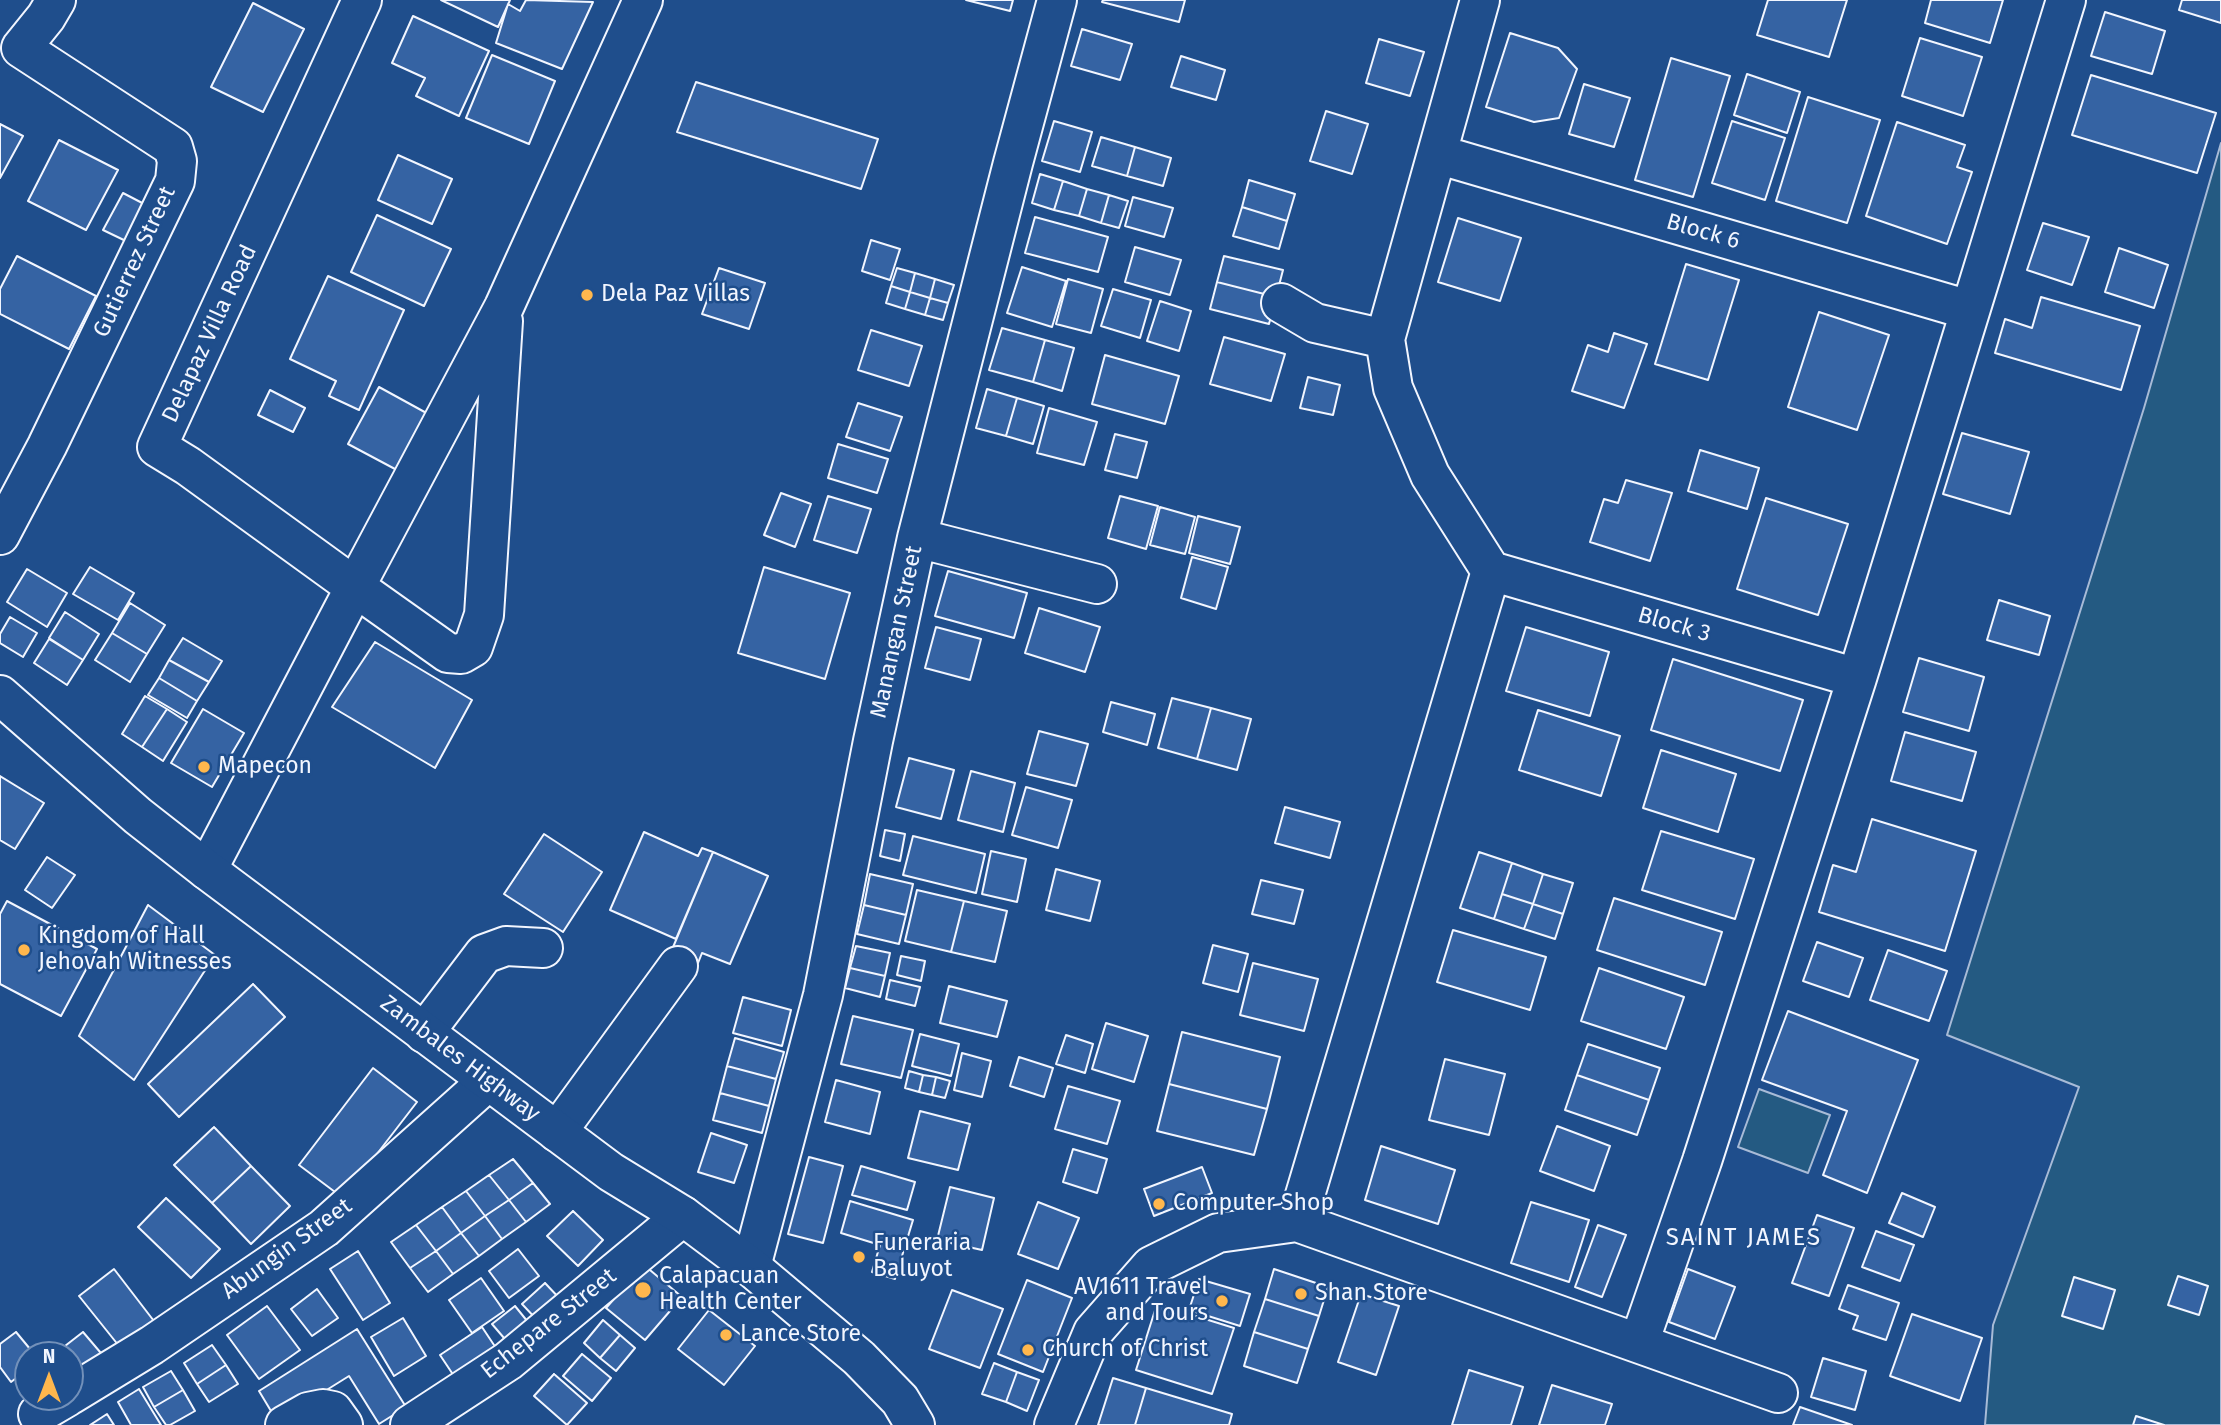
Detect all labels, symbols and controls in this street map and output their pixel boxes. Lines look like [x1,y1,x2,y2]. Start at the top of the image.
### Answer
street label: Gutierrez Street [88,182,182,342]
street label: Block 6 [1663,208,1743,256]
street label: Delapaz Villa Road [157,241,263,427]
place label: Dela Paz Villas [601,281,750,309]
marker: Dela Paz Villas [579,287,595,303]
street label: Manangan Street [865,543,929,721]
street label: Block 3 [1634,601,1714,649]
place label: Mapecon [218,753,312,781]
marker: Mapecon [196,759,212,775]
place label: Kingdom of Hall Jehovah Witnesses [38,923,232,977]
marker: Kingdom of Hall Jehovah Witnesses [16,942,32,958]
street label: Zambales Highway [375,990,545,1128]
place label: Computer Shop [1173,1190,1334,1218]
street label: Abungin Street [217,1193,357,1305]
marker: Computer Shop [1151,1196,1167,1212]
district label: SAINT JAMES [1667,1224,1821,1252]
place label: Funeraria Baluyot [873,1230,971,1284]
marker: Funeraria Baluyot [851,1249,867,1265]
street label: Echepare Street [476,1263,622,1385]
place label: Calapacuan Health Center [659,1263,802,1317]
place label: AV1611 Travel and Tours [1074,1274,1208,1328]
marker: Calapacuan Health Center [633,1280,653,1300]
place label: Shan Store [1315,1280,1428,1308]
marker: Shan Store [1293,1286,1309,1302]
marker: AV1611 Travel and Tours [1214,1293,1230,1309]
place label: Lance Store [740,1321,861,1349]
marker: Lance Store [718,1327,734,1343]
place label: Church of Christ [1042,1336,1208,1364]
north arrow [14,1341,84,1411]
marker: Church of Christ [1020,1342,1036,1358]
text: N [43,1345,55,1368]

